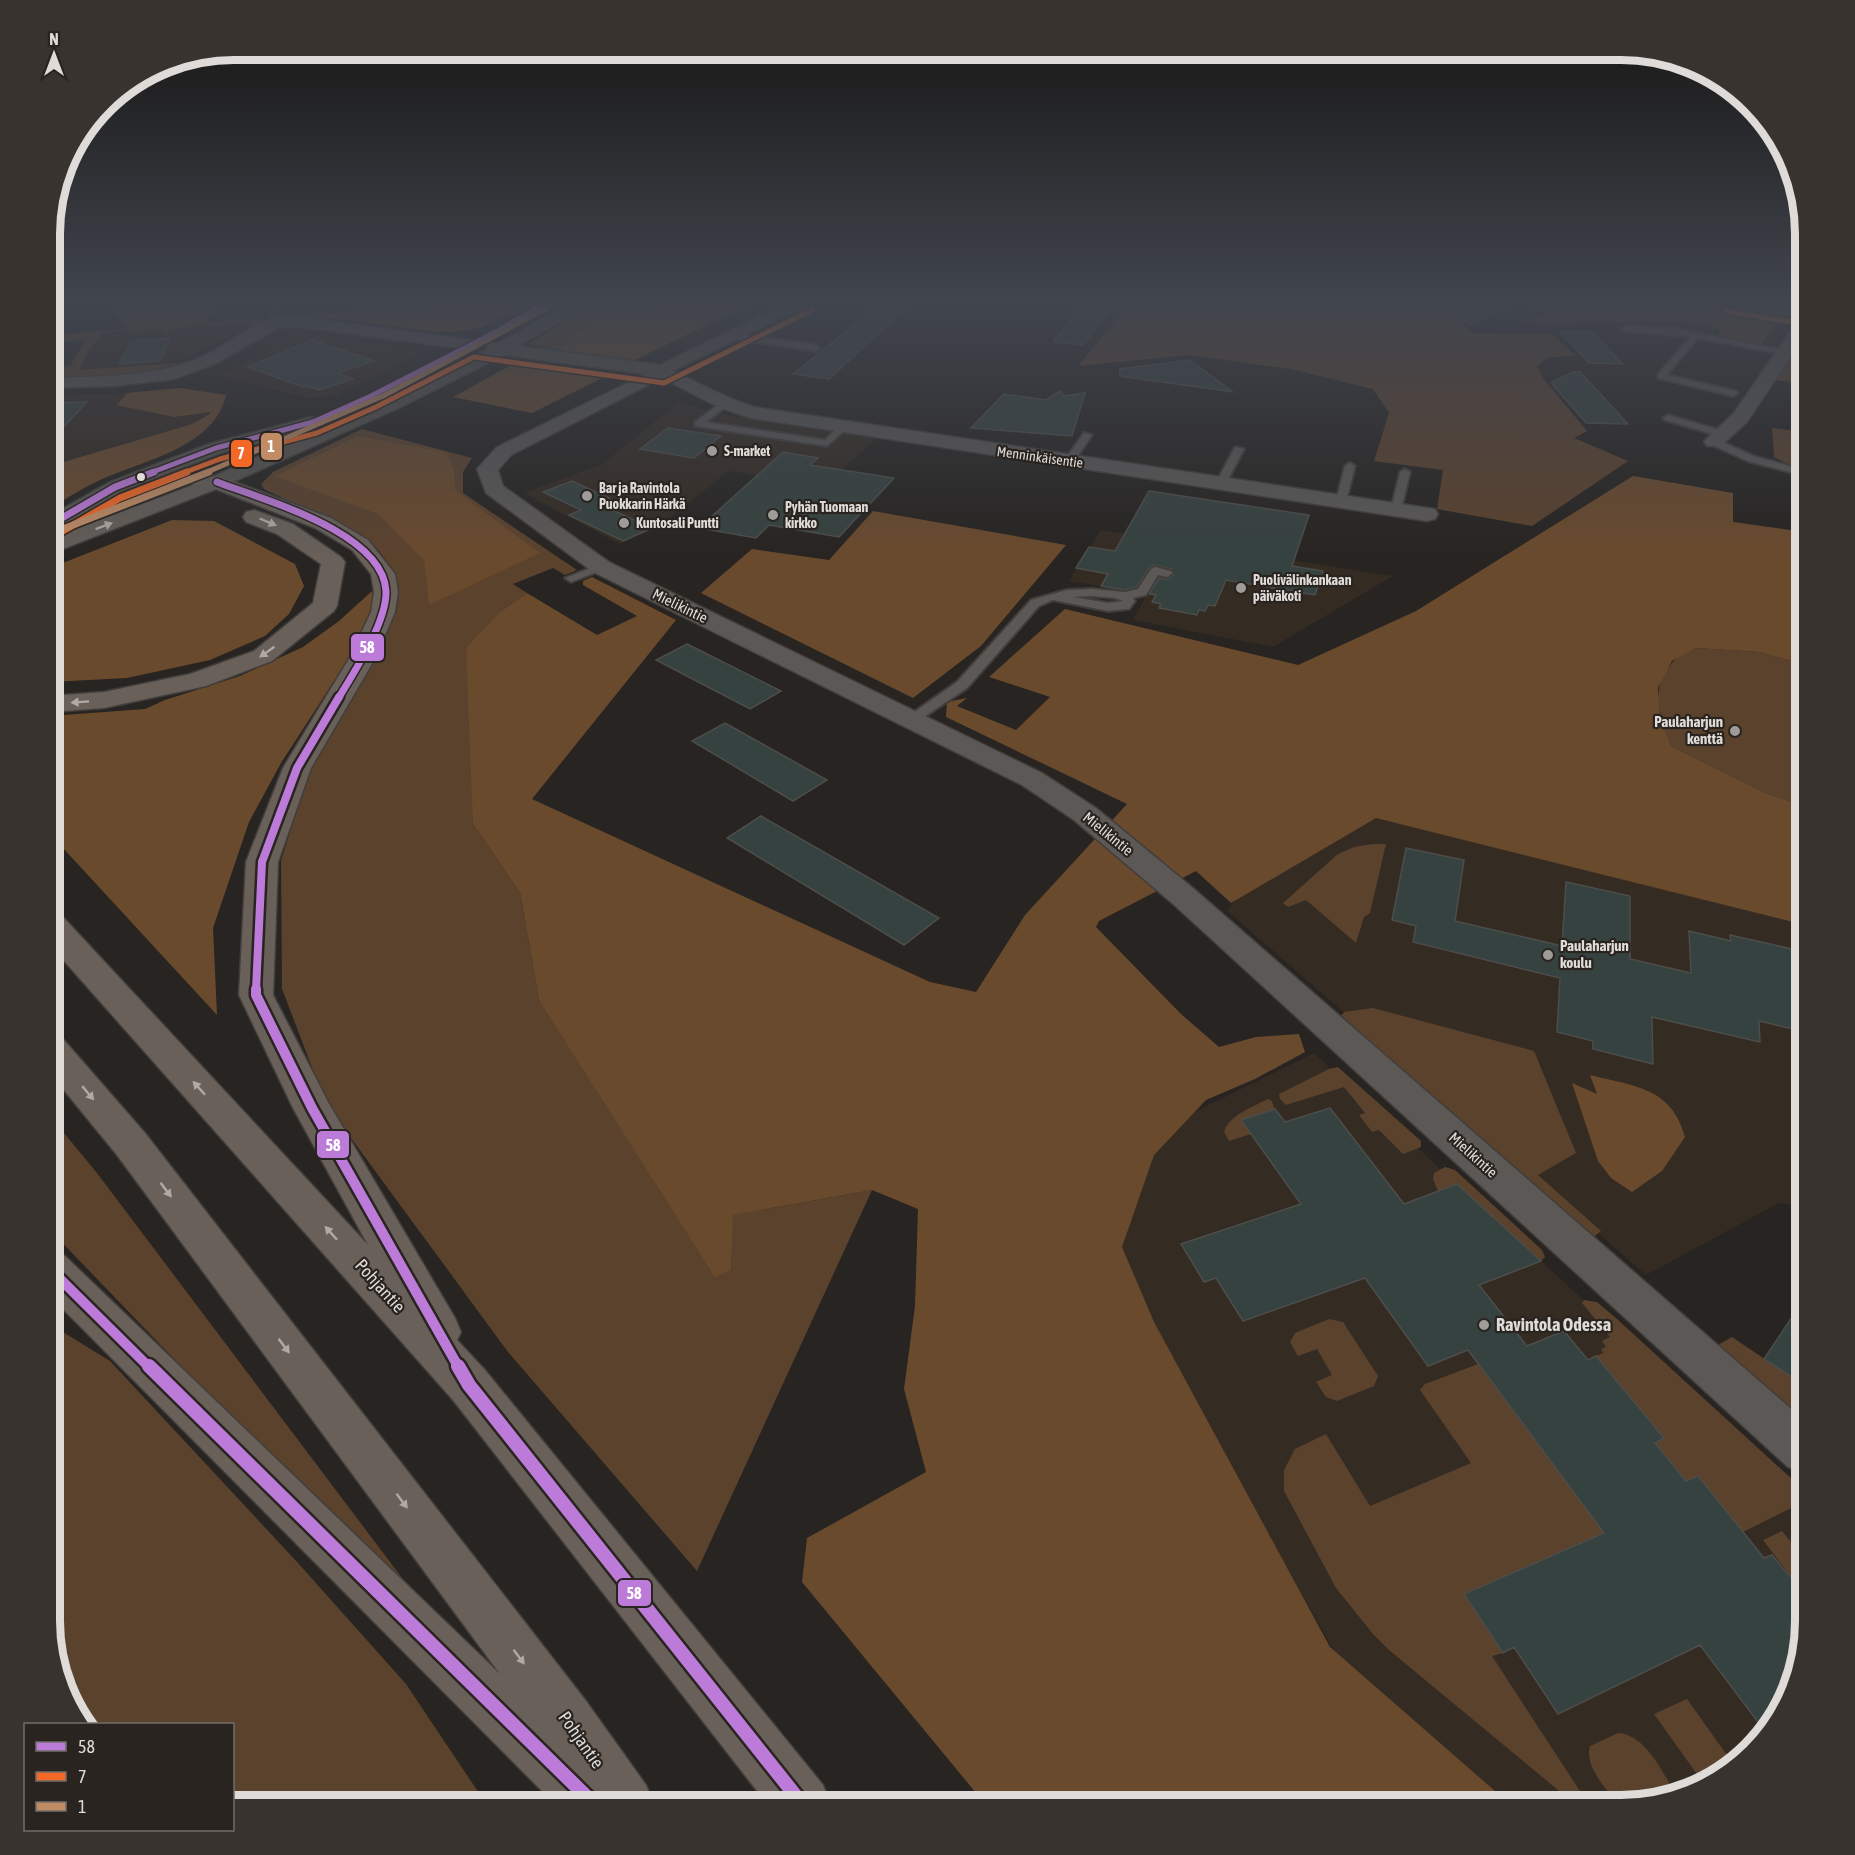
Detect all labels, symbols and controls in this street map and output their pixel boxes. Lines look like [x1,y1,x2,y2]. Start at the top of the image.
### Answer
north arrow [24,24,84,84]
text: N [49,30,59,48]
line badge: 1 [260,432,283,461]
text: 1 [267,437,275,455]
line badge: 7 [230,439,253,468]
place label: S-market [724,443,770,459]
street label: Menninkäisentie [996,443,1084,471]
text: 7 [237,444,245,462]
marker: S-market [705,444,719,458]
unlabelled marker [135,471,147,483]
place label: Bar ja Ravintola Puokkarin Härkä [599,480,686,512]
marker: Bar ja Ravintola Puokkarin Härkä [580,489,594,503]
place label: Pyhän Tuomaan kirkko [785,499,869,531]
marker: Pyhän Tuomaan kirkko [766,508,780,522]
place label: Kuntosali Puntti [636,515,719,531]
marker: Kuntosali Puntti [617,516,631,530]
one-way arrow [259,518,277,527]
one-way arrow [96,521,114,531]
place label: Puolivälinkankaan päiväkoti [1253,572,1352,604]
marker: Puolivälinkankaan päiväkoti [1234,581,1248,595]
street label: Mielikintie [650,585,711,626]
line badge: 58 [350,633,385,662]
text: 58 [359,638,375,656]
one-way arrow [260,646,276,658]
one-way arrow [71,697,90,706]
place label: Paulaharjun kenttä [1654,713,1723,747]
marker: Paulaharjun kenttä [1728,724,1742,738]
street label: Mielikintie [1080,808,1137,859]
place label: Paulaharjun koulu [1560,937,1629,971]
marker: Paulaharjun koulu [1541,948,1555,962]
one-way arrow [193,1082,207,1096]
one-way arrow [81,1085,94,1101]
street label: Mielikintie [1446,1129,1501,1181]
line badge: 58 [316,1130,350,1159]
text: 58 [325,1136,341,1154]
one-way arrow [160,1183,172,1198]
one-way arrow [324,1225,338,1240]
street label: Pohjantie [351,1255,410,1317]
place label: Ravintola Odessa [1496,1314,1611,1335]
marker: Ravintola Odessa [1477,1318,1491,1332]
one-way arrow [278,1338,290,1354]
one-way arrow [395,1494,407,1509]
line badge: 58 [617,1579,652,1607]
text: 58 [626,1584,642,1602]
one-way arrow [513,1649,525,1664]
street label: Pohjantie [554,1707,609,1772]
legend [24,1723,234,1831]
text: 58 [78,1736,95,1757]
text: 7 [78,1766,86,1787]
text: 1 [78,1796,86,1817]

